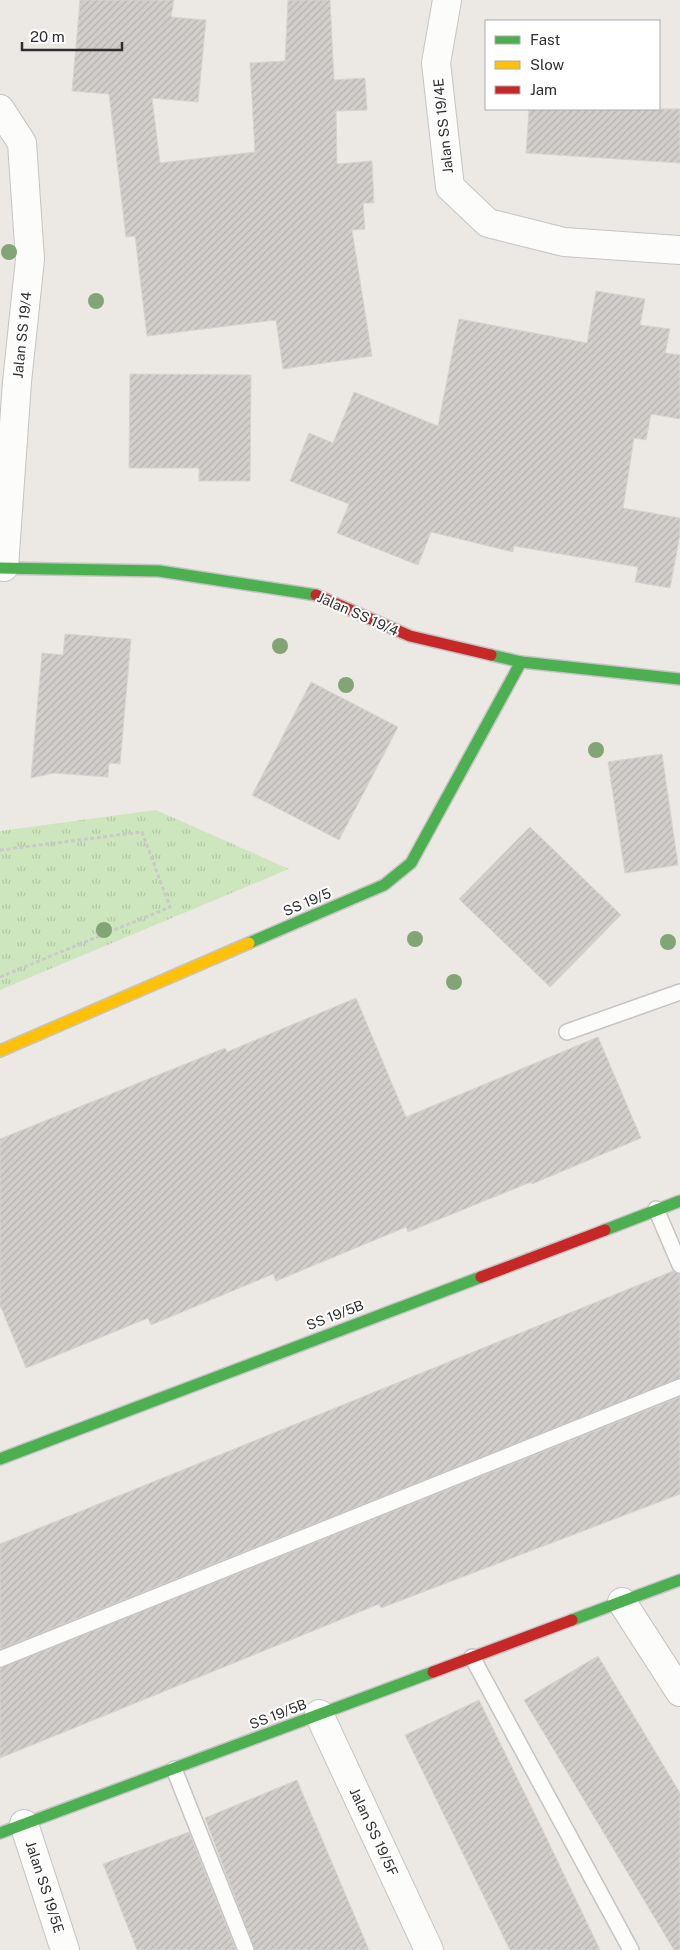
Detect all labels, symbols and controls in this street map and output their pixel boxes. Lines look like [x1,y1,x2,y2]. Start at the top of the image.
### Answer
scale bar [22,20,122,52]
legend [485,20,660,110]
text: 20 m [30,28,65,45]
text: Fast [530,31,560,48]
text: Slow [530,56,565,73]
street label: Jalan SS 19/4E [430,78,456,174]
text: Jam [530,81,557,98]
street label: Jalan SS 19/4 [9,291,35,379]
street label: Jalan SS 19/4 [315,589,401,639]
street label: SS 19/5 [281,885,333,919]
street label: SS 19/5B [304,1297,366,1333]
street label: SS 19/5B [247,1696,309,1732]
street label: Jalan SS 19/5F [347,1785,401,1879]
street label: Jalan SS 19/5E [23,1839,67,1935]

